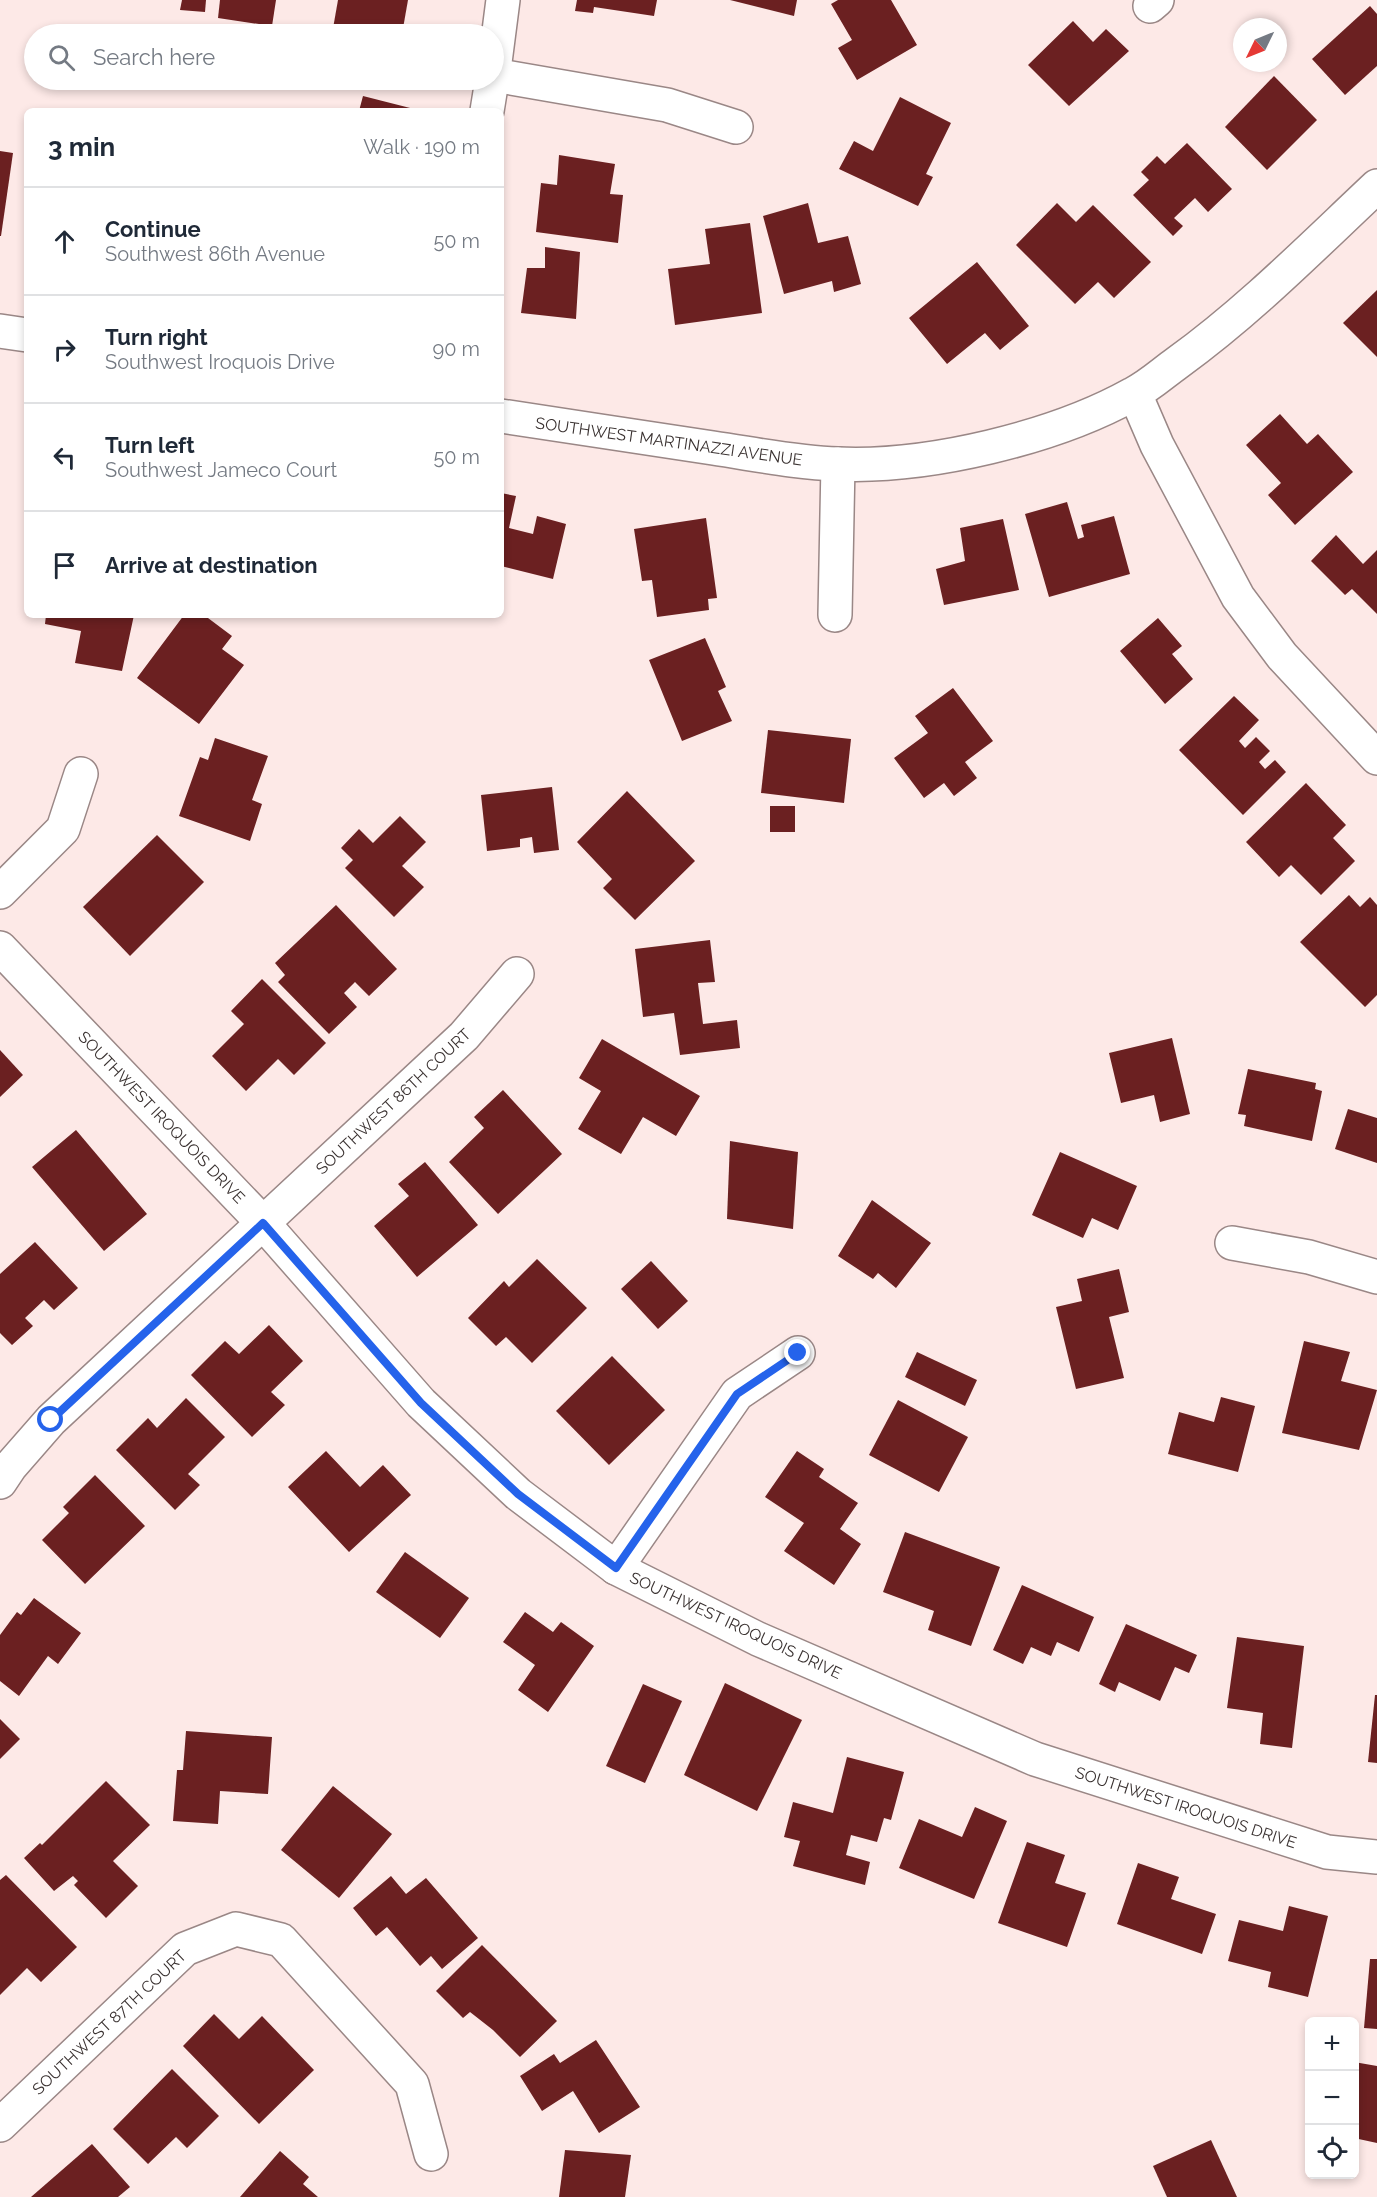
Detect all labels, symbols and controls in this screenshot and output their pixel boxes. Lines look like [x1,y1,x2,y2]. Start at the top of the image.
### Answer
north arrow [1233,18,1287,72]
search box [24,24,504,90]
icon: search [45,41,78,74]
text: Search here [93,44,215,70]
text: 3 min [48,132,115,162]
text: Walk · 190 m [363,135,480,159]
text: Continue [105,216,201,242]
icon: ahead [48,225,81,258]
text: 50 m [433,229,480,253]
text: Southwest 86th Avenue [105,242,325,266]
text: Turn right [105,324,208,350]
icon: right [48,333,81,366]
text: 90 m [433,337,480,361]
text: Southwest Iroquois Drive [105,350,335,374]
street label: SOUTHWEST MARTINAZZI AVENUE [534,413,804,470]
text: Turn left [105,432,195,458]
icon: left [48,441,81,474]
text: 50 m [433,445,480,469]
text: Southwest Jameco Court [105,458,337,482]
icon: arrive [48,549,81,582]
text: Arrive at destination [105,552,318,578]
street label: SOUTHWEST 86TH COURT [312,1024,475,1178]
street label: SOUTHWEST IROQUOIS DRIVE [74,1027,249,1207]
route end [784,1339,810,1365]
route start [37,1406,63,1432]
street label: SOUTHWEST IROQUOIS DRIVE [627,1568,845,1683]
street label: SOUTHWEST IROQUOIS DRIVE [1073,1763,1299,1852]
street label: SOUTHWEST 87TH COURT [28,1946,190,2099]
map controls [1305,2017,1359,2179]
button: + [1305,2017,1359,2071]
button: − [1305,2071,1359,2125]
button: locate [1305,2125,1359,2179]

